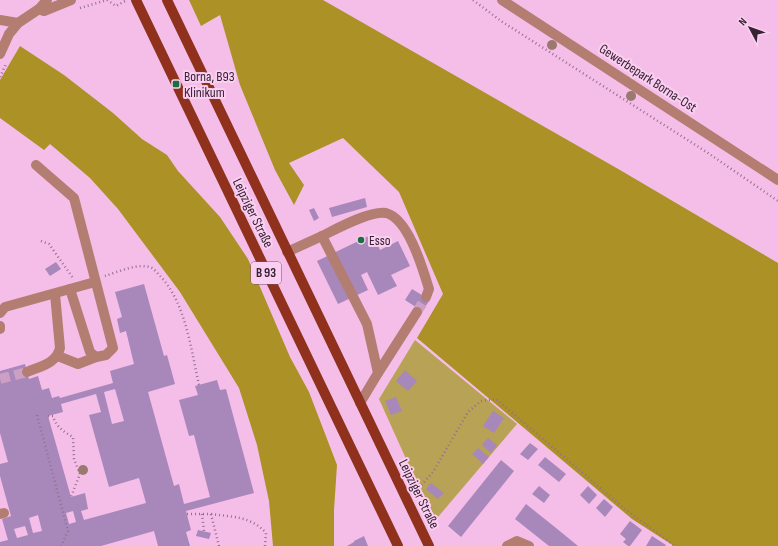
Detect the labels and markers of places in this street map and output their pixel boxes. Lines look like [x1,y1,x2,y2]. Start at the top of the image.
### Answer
place label: Borna, B93 Klinikum [184,68,235,101]
marker: Borna, B93 Klinikum [171,79,181,89]
place label: Esso [369,232,391,249]
marker: Esso [356,235,366,245]

